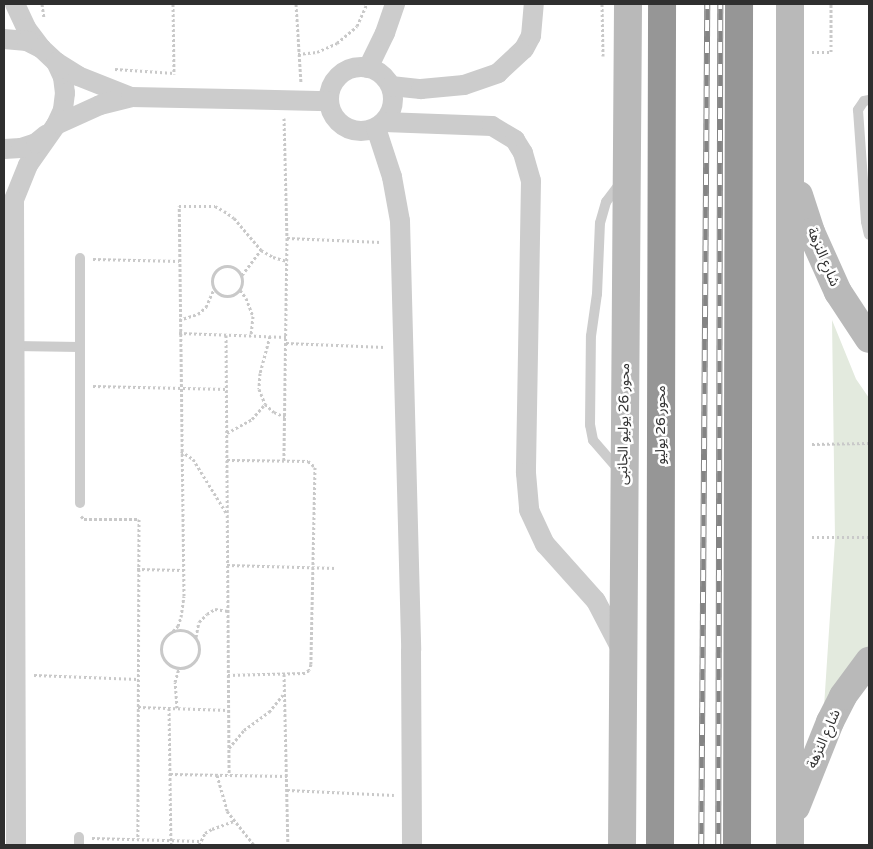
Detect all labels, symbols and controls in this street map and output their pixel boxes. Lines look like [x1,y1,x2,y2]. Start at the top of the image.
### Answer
street label: شارع النزهة [803,225,843,289]
street label: محور 26 يوليو الجانبى [615,363,633,485]
street label: محور 26 يوليو [653,385,669,465]
street label: شارع النزهة [804,707,844,771]

